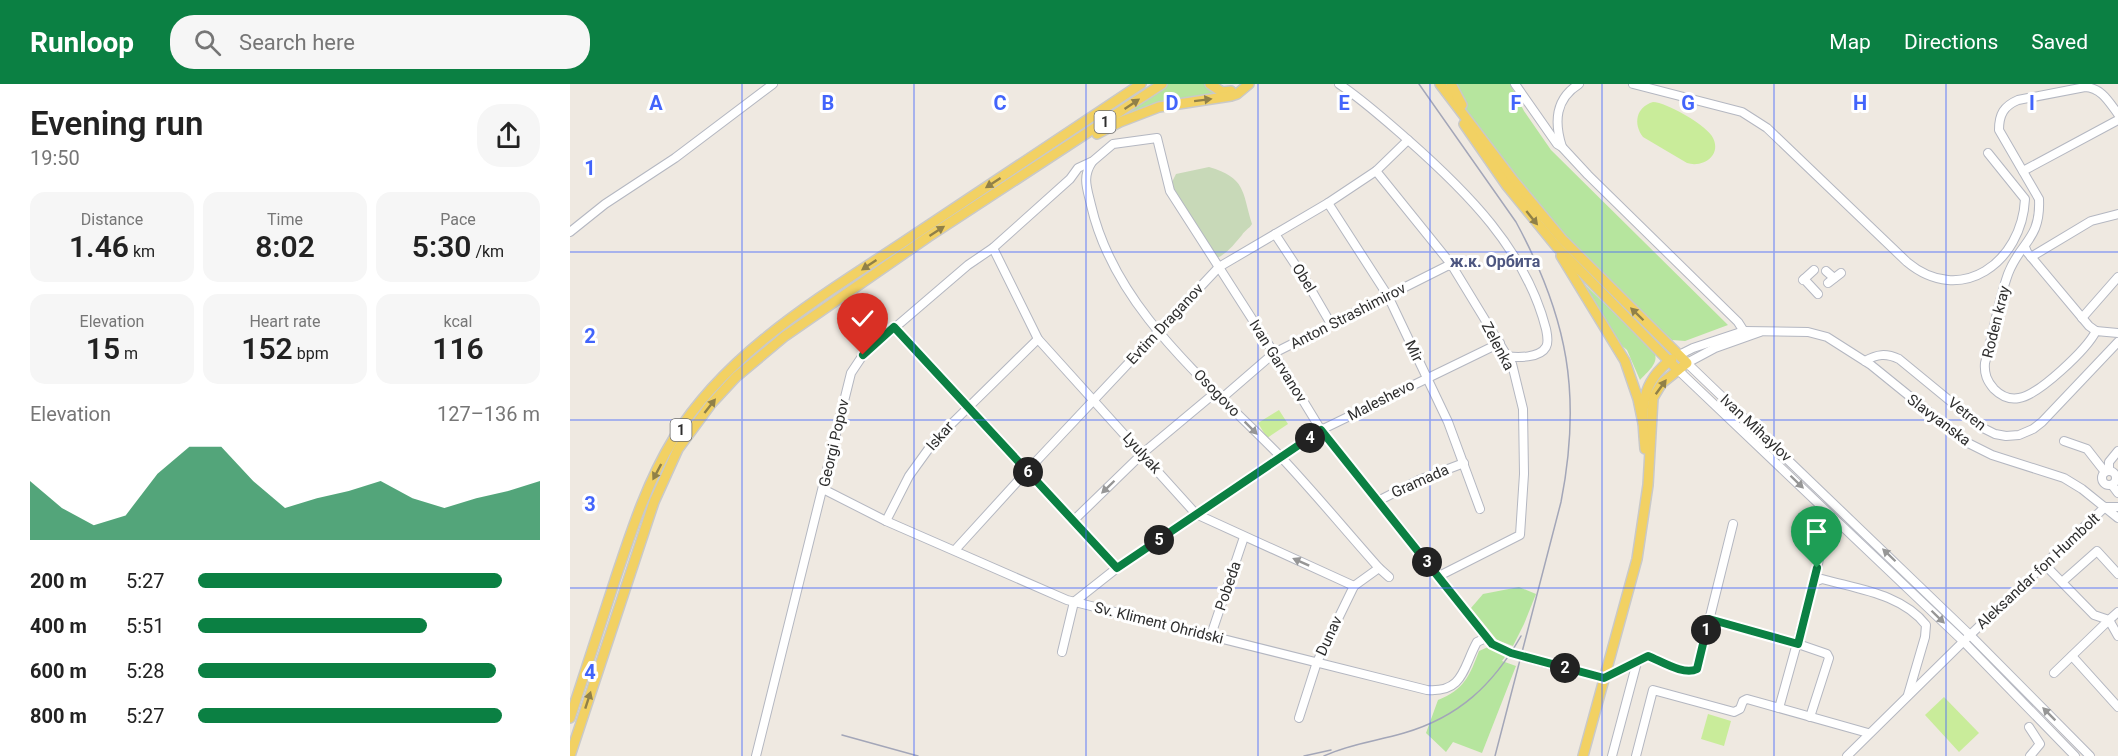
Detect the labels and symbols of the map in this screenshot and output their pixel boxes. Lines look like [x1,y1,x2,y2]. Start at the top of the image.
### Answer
text: A [649,91,663,115]
text: B [822,91,834,115]
text: C [993,91,1007,115]
text: D [1166,91,1179,115]
text: E [1338,91,1350,115]
text: F [1511,91,1522,115]
text: G [1681,91,1695,115]
text: H [1853,91,1867,115]
text: I [2029,91,2035,115]
one-way arrow [1193,95,1212,105]
one-way arrow [1124,99,1140,110]
road number: 1 [1094,111,1116,133]
text: 1 [584,156,596,180]
one-way arrow [986,177,1002,189]
one-way arrow [1526,210,1539,226]
one-way arrow [929,226,945,237]
district label: ж.к. Орбита [1450,252,1541,271]
one-way arrow [861,260,877,271]
street label: Obel [1288,260,1320,296]
street label: Anton Strashimirov [1287,279,1409,353]
street label: Evtim Draganov [1123,280,1207,368]
street label: Roden kray [1978,284,2014,360]
pin [837,293,888,355]
one-way arrow [1630,308,1644,322]
street label: Ivan Garvanov [1245,316,1311,406]
street label: Zelenka [1478,319,1518,373]
text: 2 [584,324,596,348]
street label: Mir [1401,337,1427,365]
street label: Osogovo [1190,365,1244,421]
street label: Maleshevo [1345,376,1417,424]
one-way arrow [1654,379,1666,394]
street label: Ivan Mihaylov [1717,390,1795,466]
street label: Slavyanska [1904,390,1974,450]
street label: Vetren [1944,394,1990,434]
street label: Georgi Popov [815,397,853,489]
one-way arrow [704,398,717,414]
street label: Iskar [922,418,958,454]
road number: 1 [670,419,692,441]
one-way arrow [1244,421,1259,435]
pin: 4 [1295,423,1325,453]
street label: Lyulyak [1119,429,1165,477]
pin: 6 [1013,457,1043,487]
street label: Gramada [1388,460,1452,502]
one-way arrow [652,463,662,480]
one-way arrow [1789,475,1804,489]
one-way arrow [1101,480,1116,493]
text: 3 [584,492,596,516]
pin [1791,506,1842,568]
street label: Aleksandar fon Humbolt [1973,509,2103,633]
pin: 5 [1144,525,1174,555]
pin: 3 [1412,547,1442,577]
one-way arrow [1882,549,1896,563]
one-way arrow [1291,557,1309,567]
street label: Pobeda [1211,559,1245,613]
street label: Sv. Kliment Ohridski [1093,598,1225,648]
one-way arrow [1930,609,1944,623]
street label: Dunav [1312,613,1346,659]
pin: 1 [1691,615,1721,645]
pin: 2 [1550,653,1580,683]
text: 4 [584,660,596,684]
one-way arrow [584,691,593,709]
one-way arrow [2042,708,2056,722]

